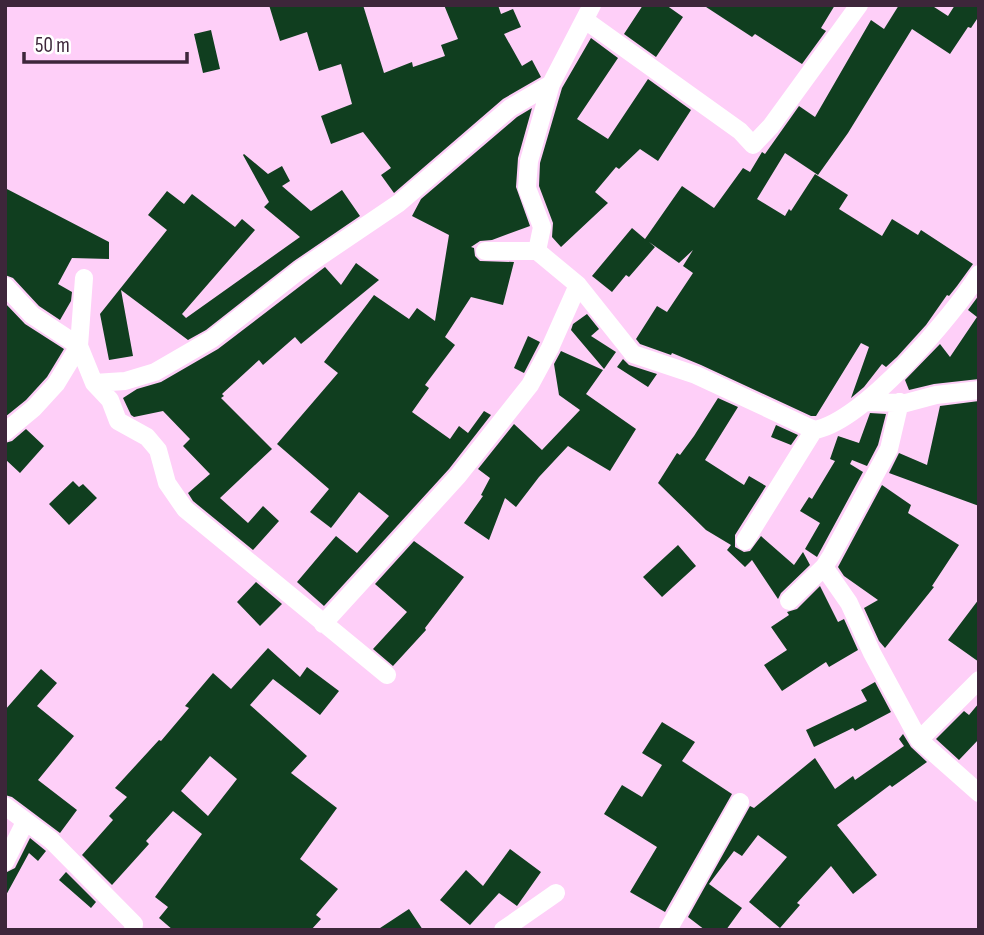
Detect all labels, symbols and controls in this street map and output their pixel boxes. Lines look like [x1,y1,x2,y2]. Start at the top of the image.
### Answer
scale bar [24,21,187,65]
text: 50 m [35,33,70,58]

